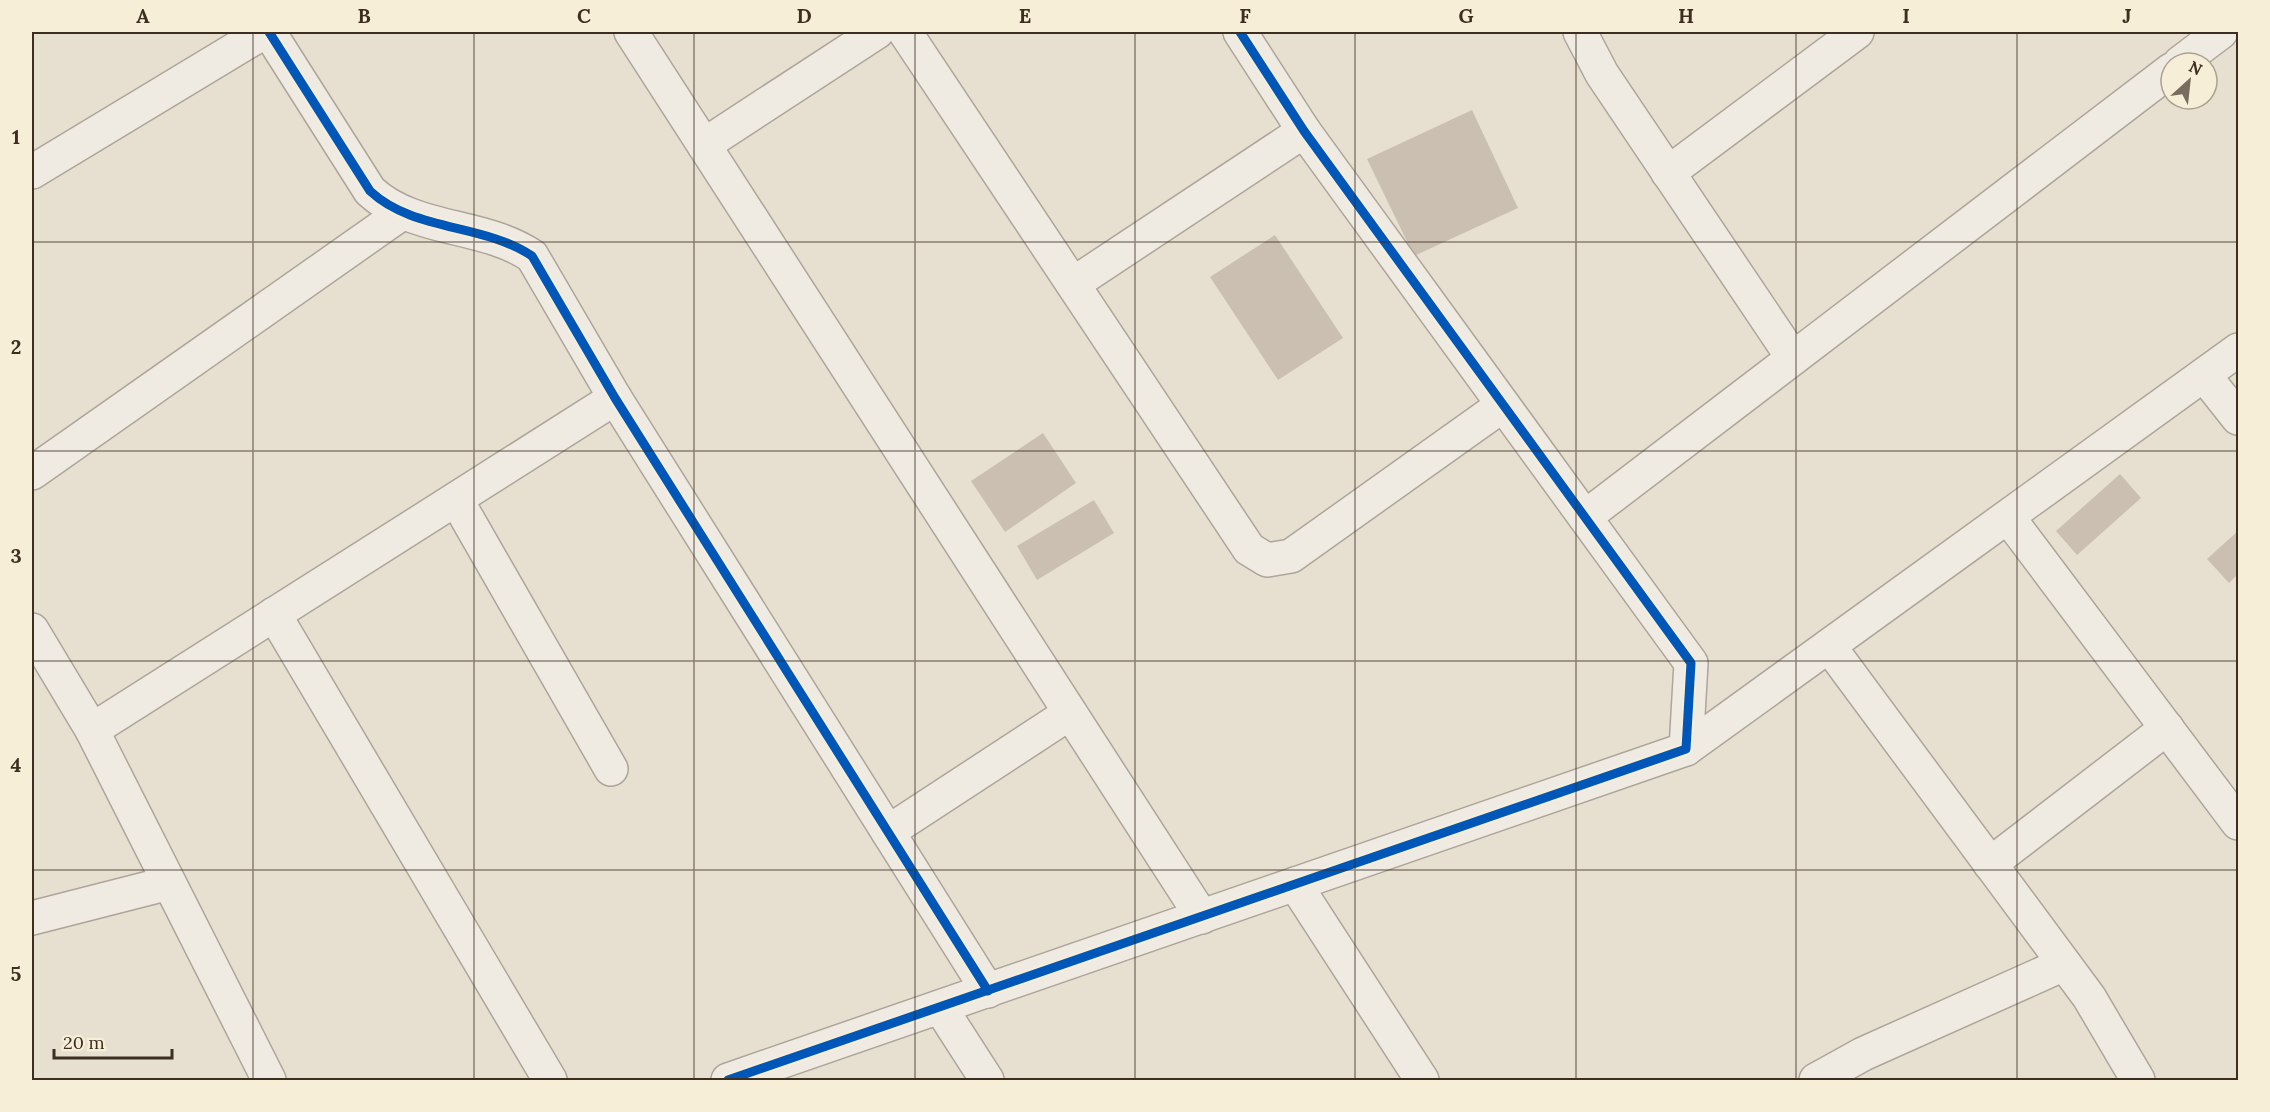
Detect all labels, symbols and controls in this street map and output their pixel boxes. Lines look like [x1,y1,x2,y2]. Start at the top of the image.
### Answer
text: A [136,3,150,28]
text: B [357,3,371,28]
text: C [577,3,591,28]
text: D [796,3,812,28]
text: E [1019,3,1031,28]
text: F [1239,3,1251,28]
text: G [1458,3,1474,28]
text: H [1678,3,1694,28]
text: I [1902,3,1910,28]
text: J [2122,3,2132,28]
north arrow [2159,51,2219,111]
text: N [2186,56,2206,79]
text: 1 [12,124,20,149]
text: 2 [11,334,21,359]
text: 3 [10,543,22,568]
text: 4 [11,752,22,777]
text: 5 [11,961,22,986]
scale bar [54,1022,172,1060]
text: 20 m [63,1031,105,1054]

